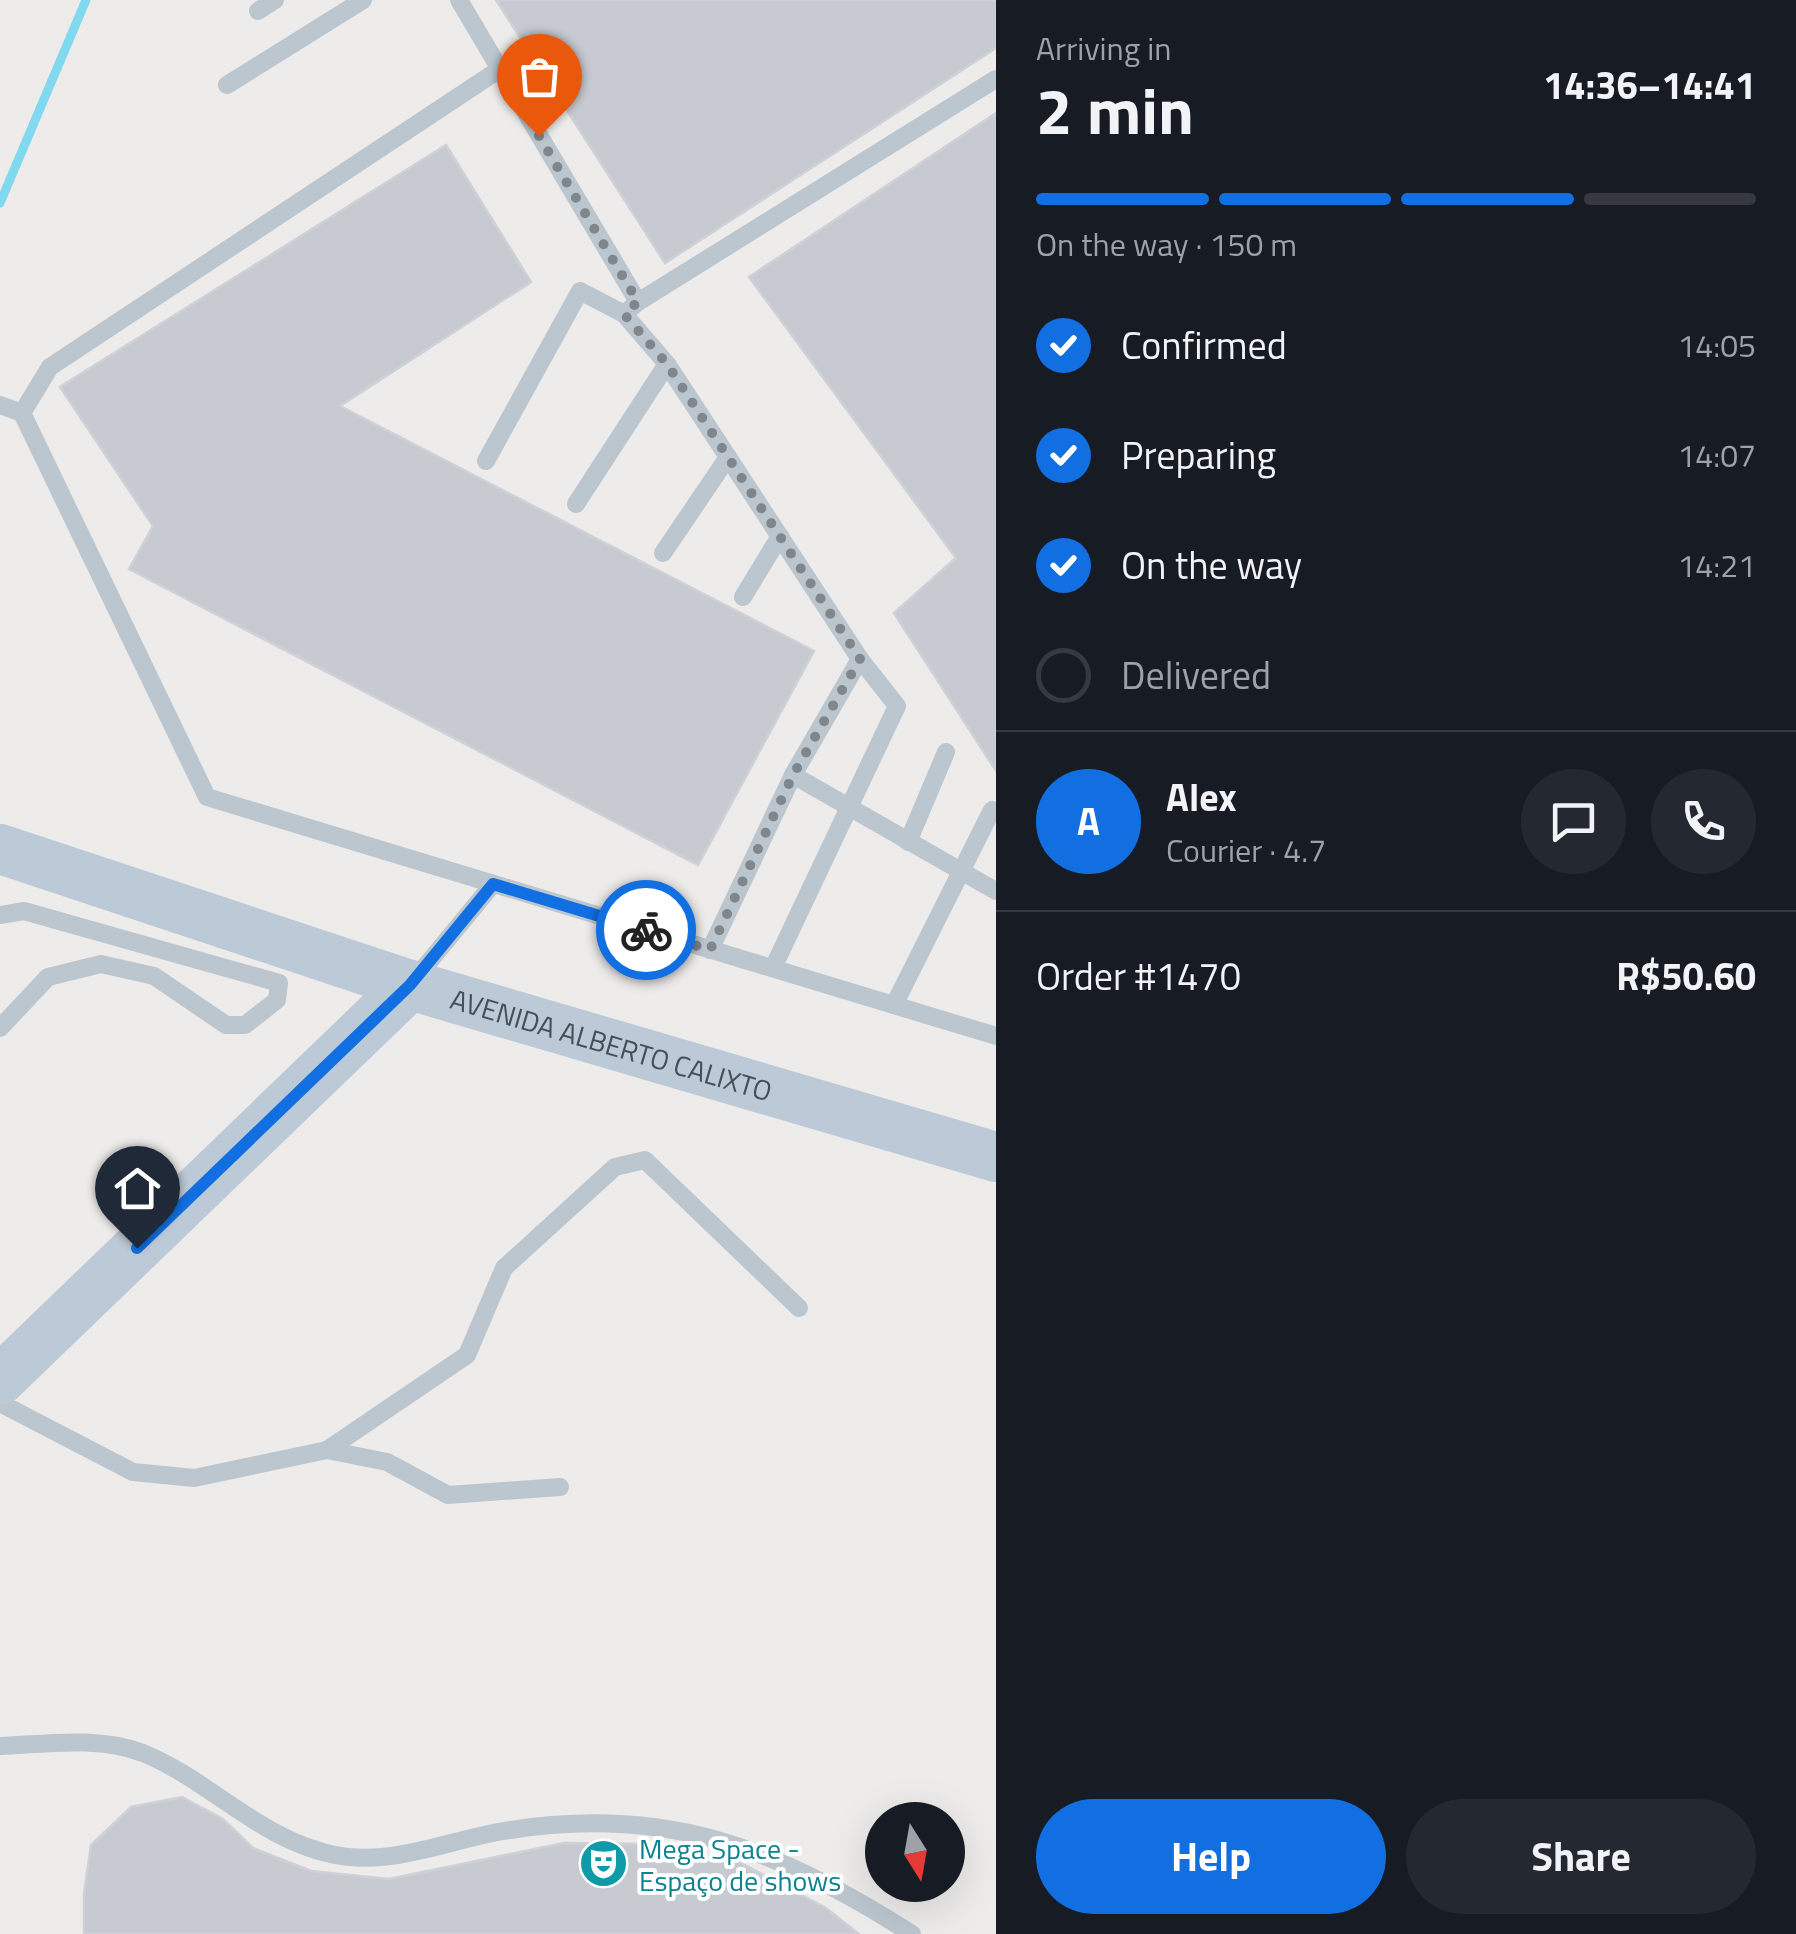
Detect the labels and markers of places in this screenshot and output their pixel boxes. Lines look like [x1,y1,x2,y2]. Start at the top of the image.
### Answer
pin [497,34,582,137]
pin [95,1146,180,1249]
place label: Mega Space - Espaço de shows [639,1827,841,1902]
theatre icon: Mega Space - Espaço de shows [578,1838,630,1890]

